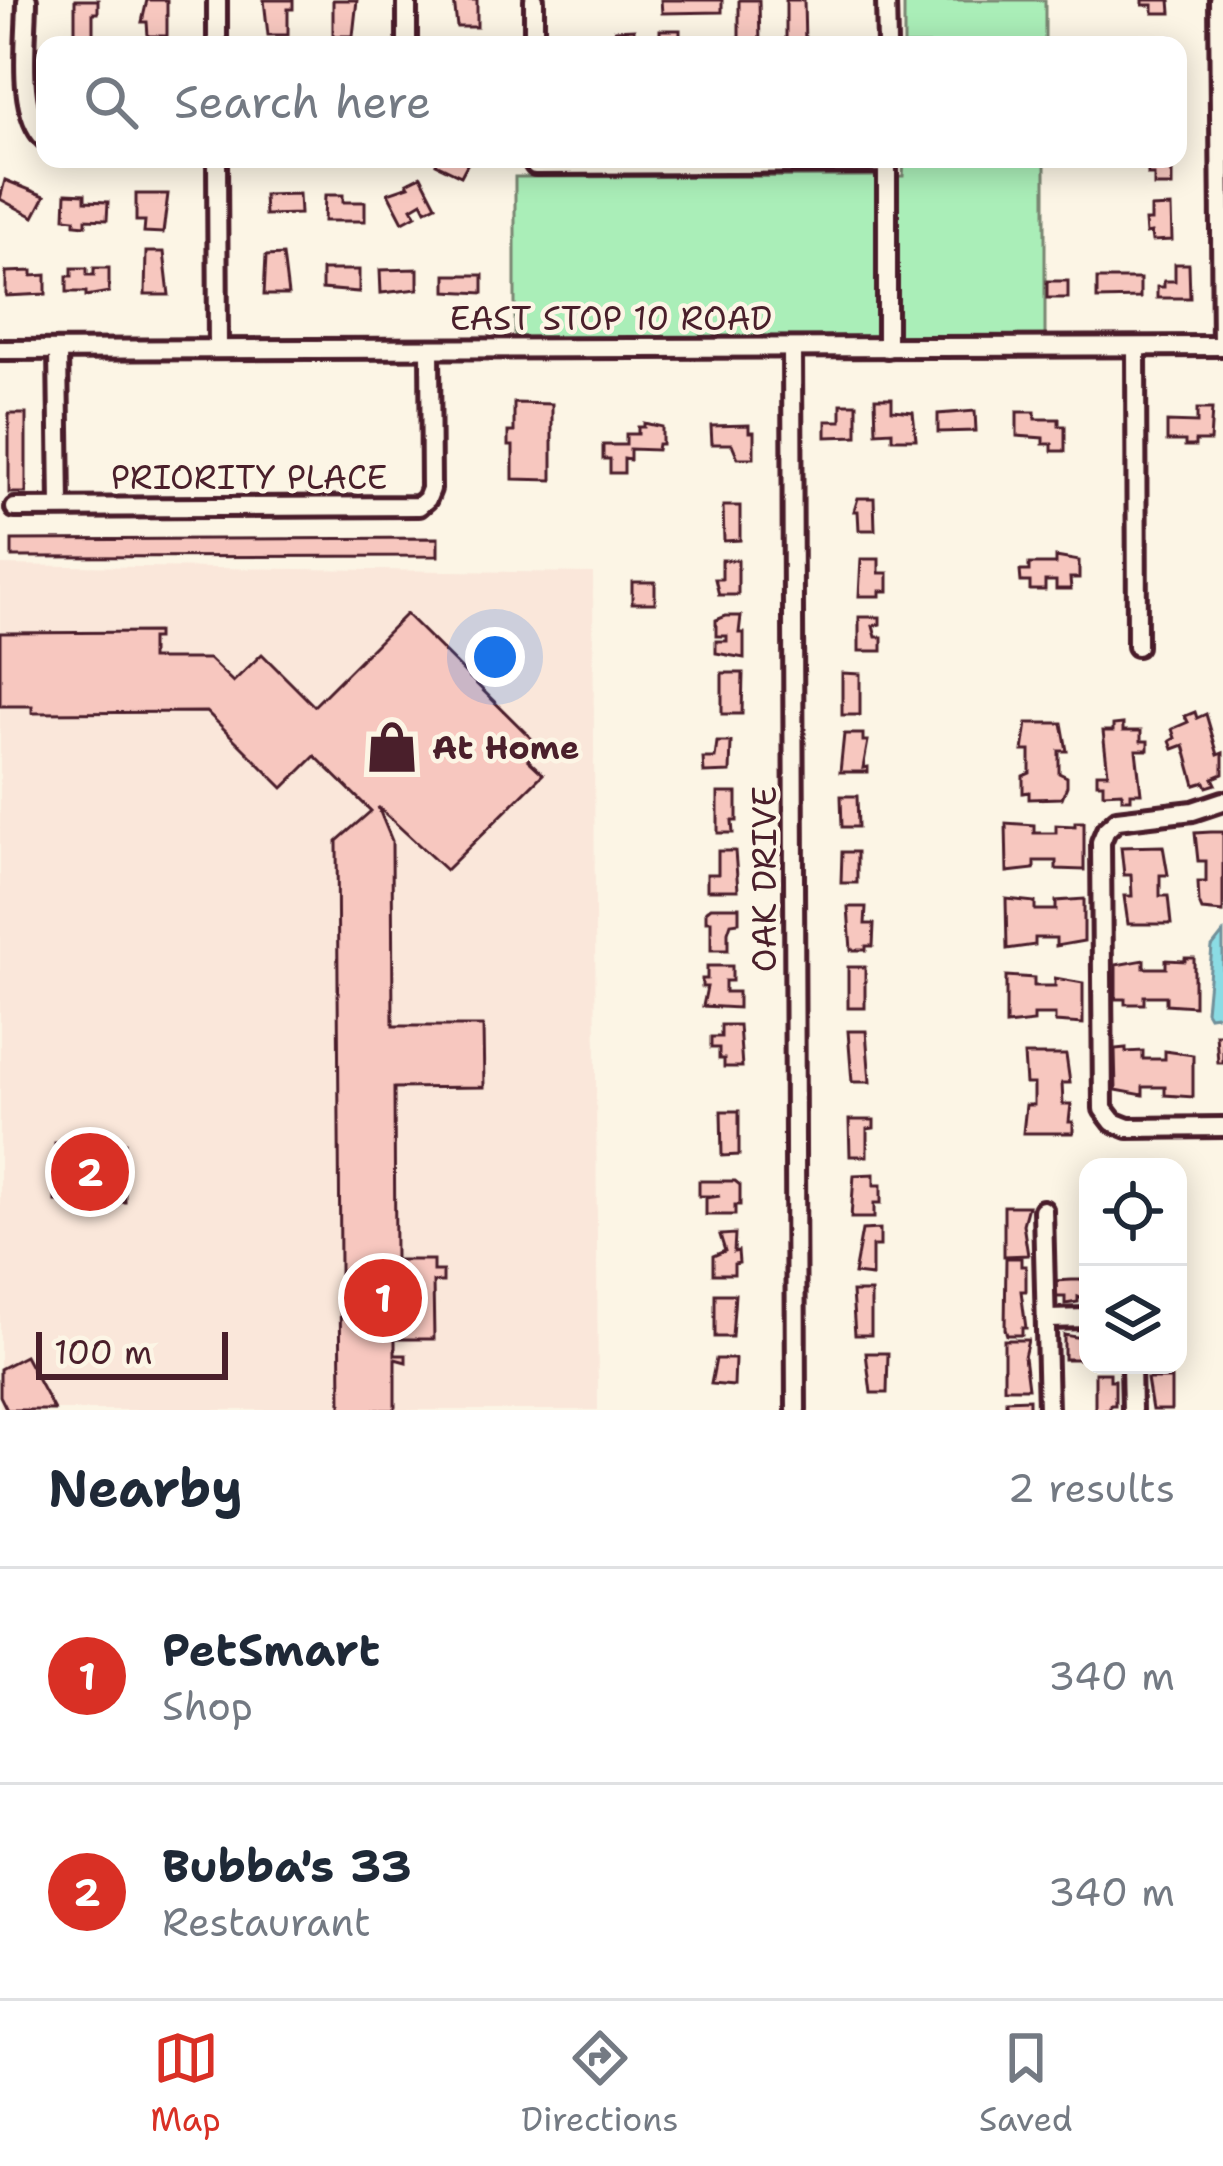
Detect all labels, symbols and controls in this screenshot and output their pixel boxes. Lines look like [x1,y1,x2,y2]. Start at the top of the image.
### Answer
search box [36,36,1187,168]
icon: search [78,69,144,135]
text: Search here [174,72,431,132]
street label: EAST STOP 10 ROAD [450,296,772,341]
street label: PRIORITY PLACE [111,455,387,500]
your location [465,627,525,687]
shop icon: At Home [363,718,421,776]
place label: At Home [432,725,580,770]
street label: OAK DRIVE [742,786,787,972]
pin: 2 [51,1127,129,1217]
map controls [1079,1158,1187,1374]
button: locate [1079,1158,1187,1266]
pin: 1 [344,1253,422,1343]
button: layers [1079,1266,1187,1374]
scale bar [36,1326,228,1379]
text: 100 m [54,1330,153,1375]
text: Nearby [48,1454,243,1522]
text: 2 results [1008,1462,1175,1514]
text: PetSmart [162,1620,380,1680]
text: 1 [78,1650,96,1702]
text: 340 m [1048,1650,1175,1702]
text: Shop [162,1680,253,1732]
text: Bubba's 33 [162,1836,412,1896]
text: 2 [73,1866,101,1918]
text: 340 m [1048,1866,1175,1918]
text: Restaurant [162,1896,371,1948]
tab: Map [150,2025,221,2142]
tab: Directions [521,2025,679,2142]
tab: Saved [979,2025,1073,2142]

